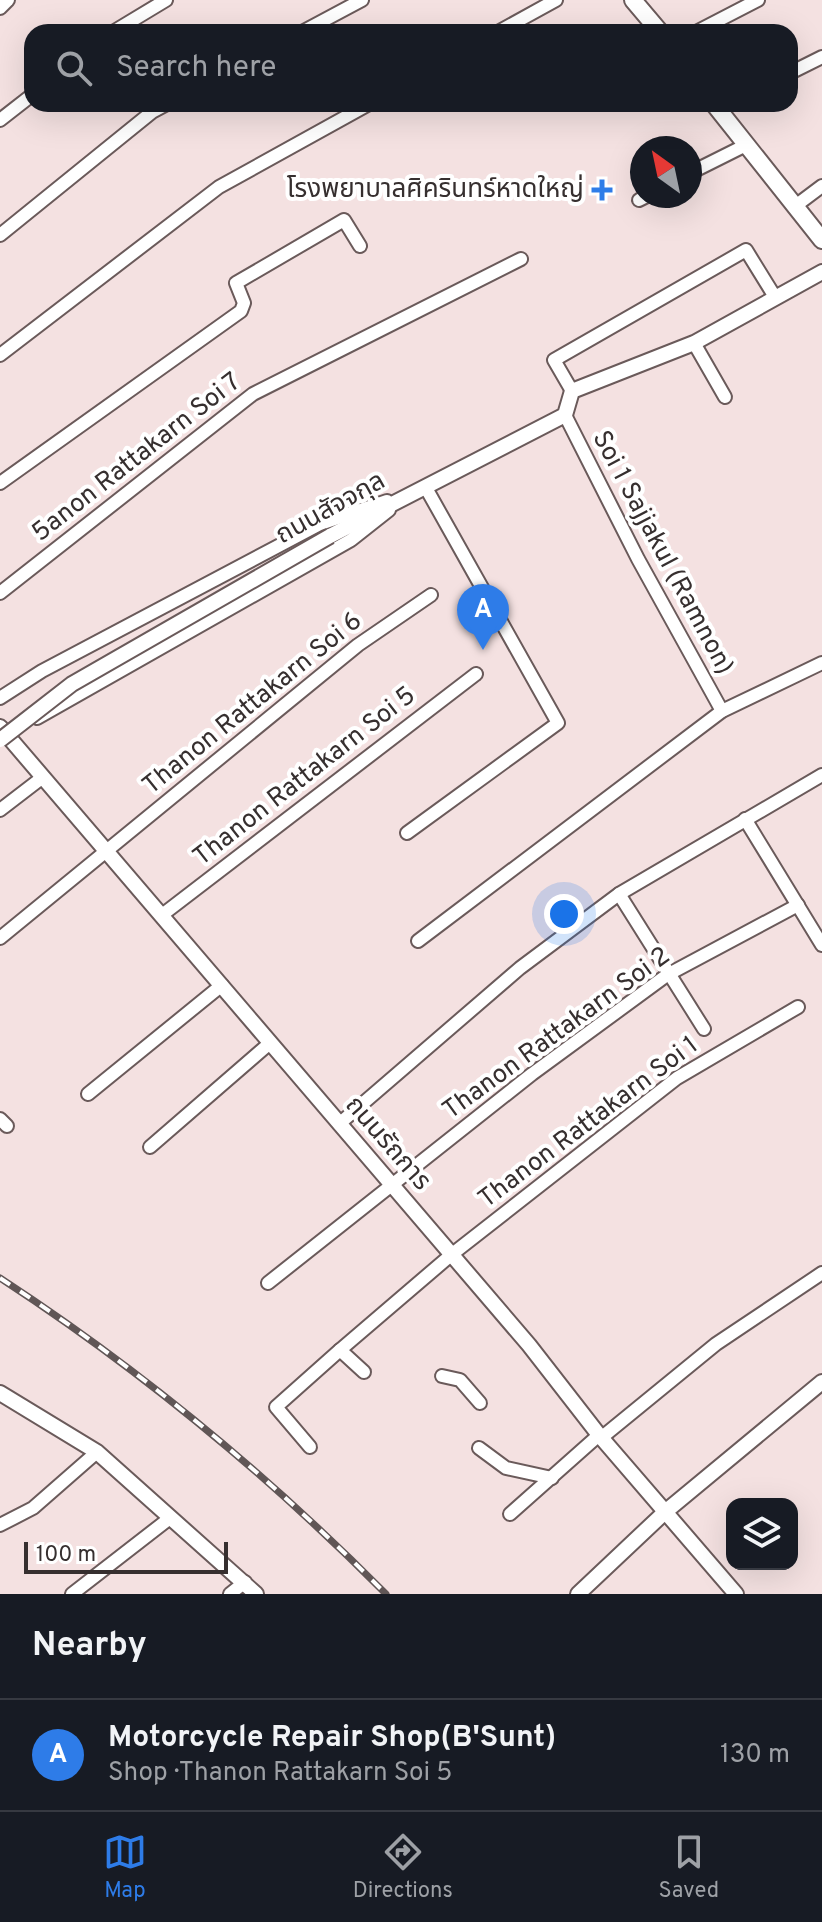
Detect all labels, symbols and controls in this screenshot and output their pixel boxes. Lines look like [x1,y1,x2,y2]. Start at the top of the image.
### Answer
search box [24,24,798,112]
icon: search [52,46,96,90]
text: Search here [116,50,276,87]
north arrow [630,136,702,208]
place label: โรงพยาบาลศิครินทร์หาดใหญ่ [287,174,584,207]
marker: โรงพยาบาลศิครินทร์หาดใหญ่ [591,179,613,201]
street label: 5anon Rattakarn Soi 7 [26,366,248,550]
street label: Soi 1 Sajjakul (Ramnon) [584,426,740,680]
street label: ถนนสัจจกุล [270,465,392,553]
pin: A [457,584,509,650]
street label: Thanon Rattakarn Soi 6 [137,605,369,803]
street label: Thanon Rattakarn Soi 5 [187,680,423,874]
your location [544,894,584,934]
street label: Thanon Rattakarn Soi 2 [437,940,677,1128]
street label: Thanon Rattakarn Soi 1 [472,1029,706,1217]
street label: ถนนรัถการ [337,1090,437,1198]
map controls [726,1498,798,1570]
button: layers [726,1498,798,1570]
scale bar [24,1538,228,1574]
text: 100 m [36,1542,96,1569]
text: Nearby [32,1625,147,1668]
text: Motorcycle Repair Shop(B'Sunt) [108,1720,556,1757]
text: A [49,1739,67,1772]
text: 130 m [720,1739,790,1772]
text: Shop · Thanon Rattakarn Soi 5 [108,1757,452,1790]
tab: Map [103,1830,147,1905]
tab: Directions [353,1830,453,1905]
tab: Saved [659,1830,719,1905]

